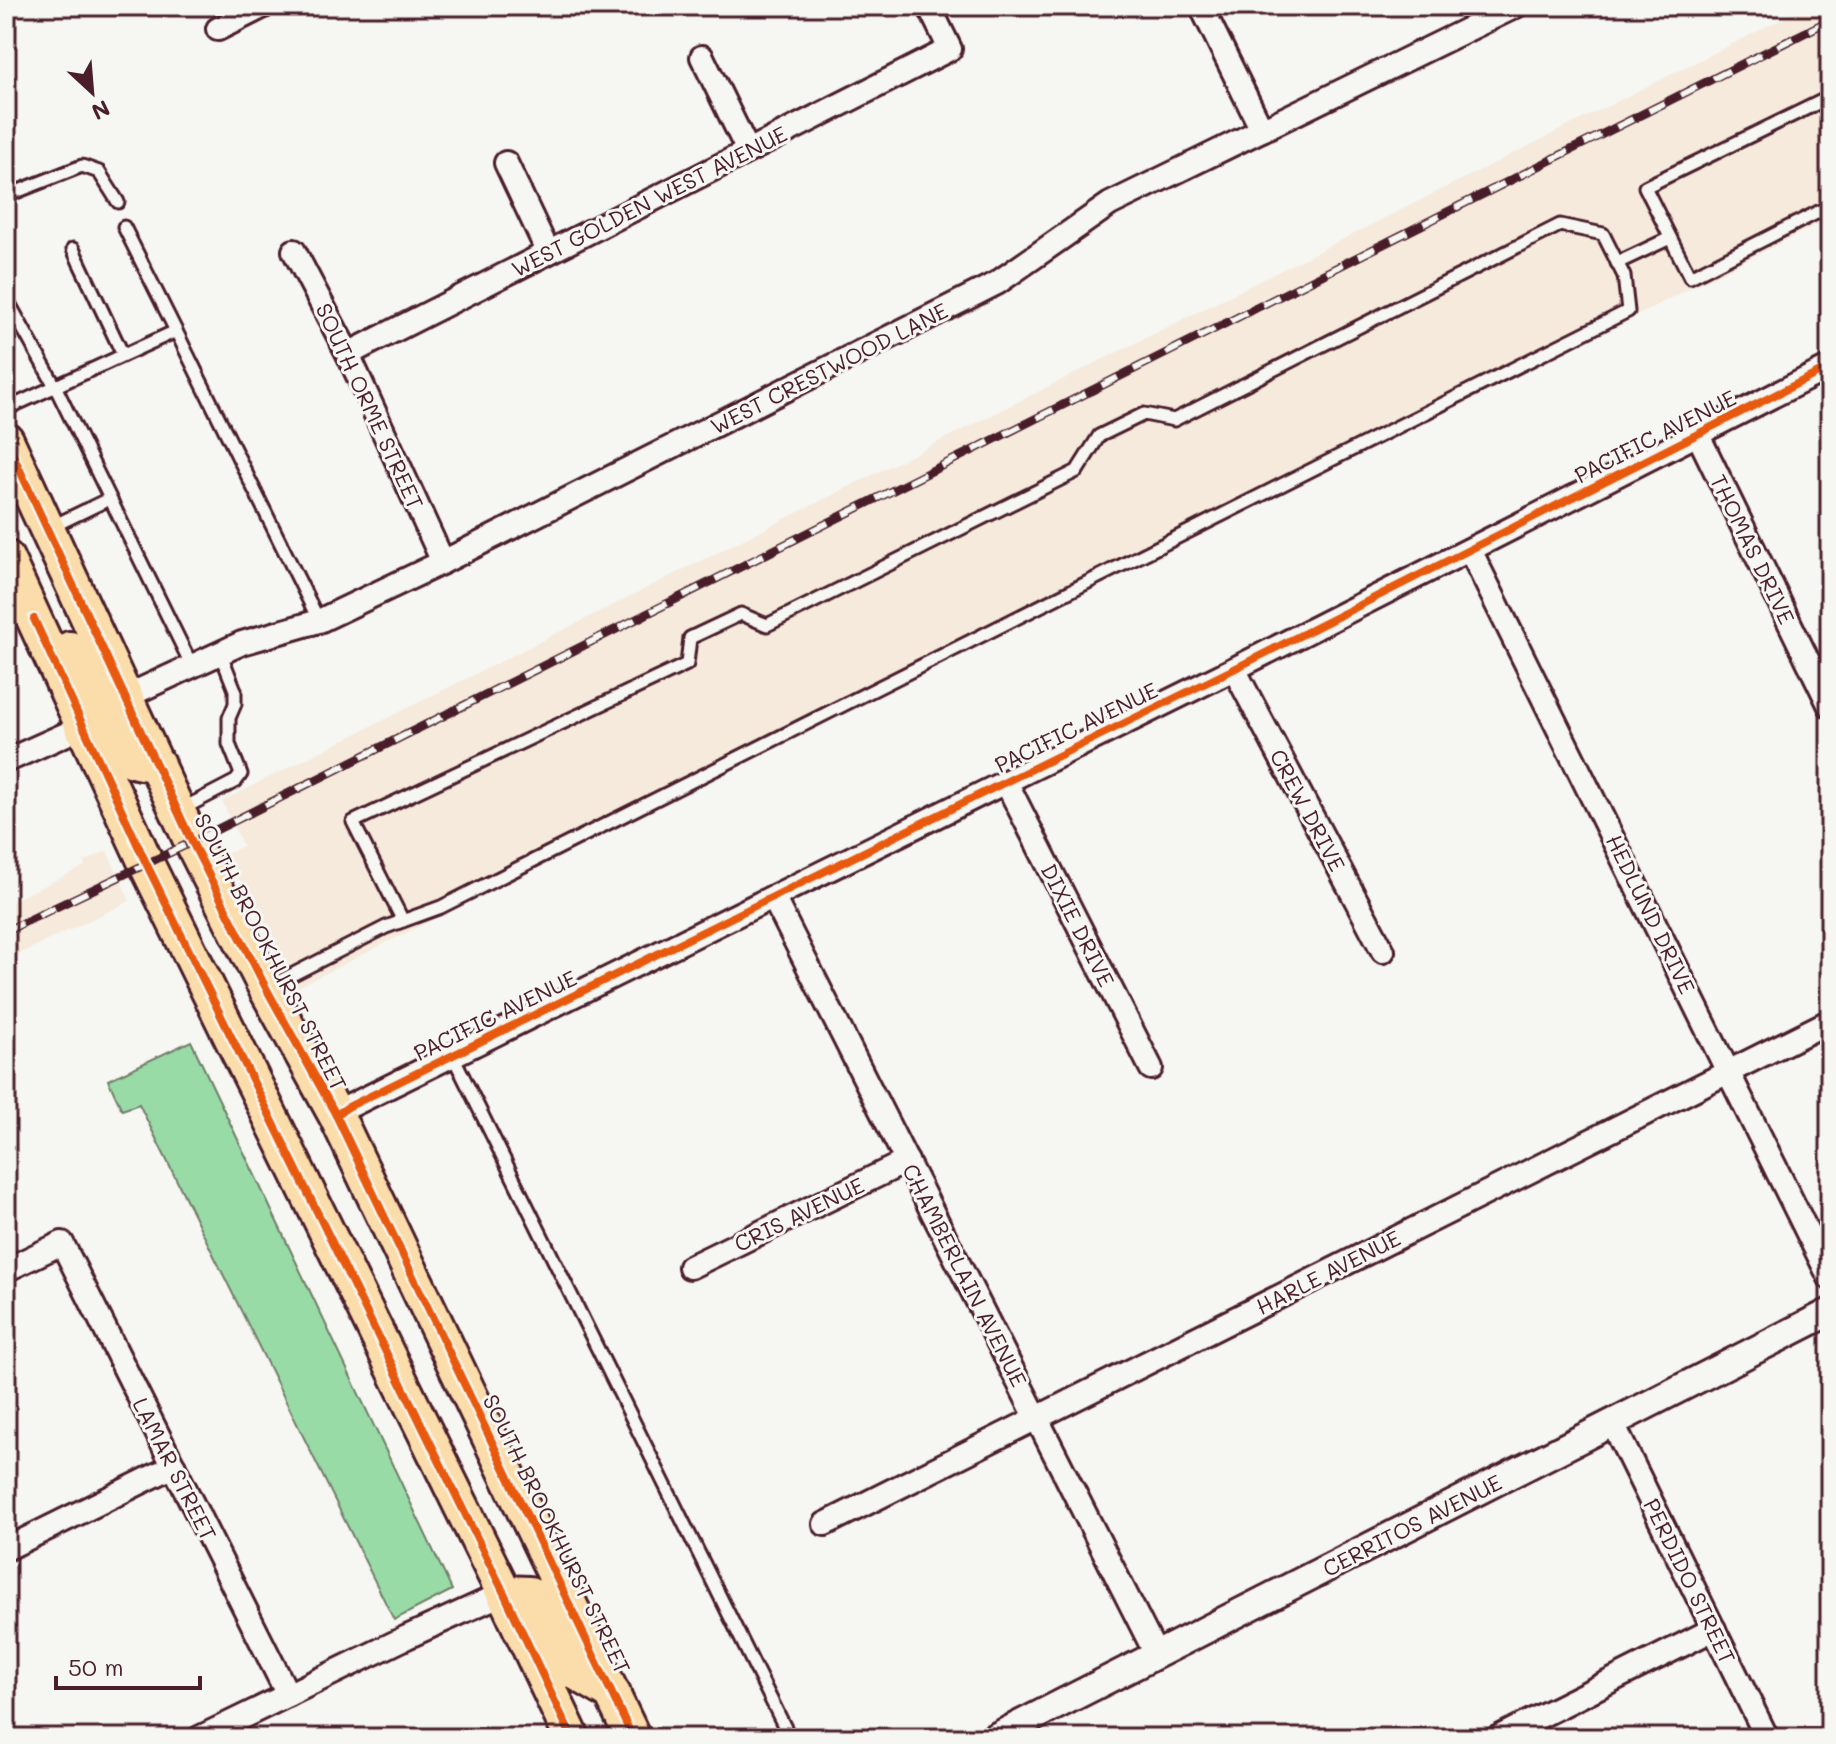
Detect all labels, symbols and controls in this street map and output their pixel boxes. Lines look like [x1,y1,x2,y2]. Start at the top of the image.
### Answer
north arrow [52,52,132,132]
text: N [87,94,115,127]
street label: WEST GOLDEN WEST AVENUE [506,119,792,283]
street label: WEST CRESTWOOD LANE [705,295,953,441]
street label: SOUTH ORME STREET [309,298,431,514]
street label: PACIFIC AVENUE [1569,383,1741,489]
street label: THOMAS DRIVE [1704,469,1802,629]
street label: PACIFIC AVENUE [990,675,1162,779]
street label: CREW DRIVE [1264,744,1352,876]
street label: SOUTH BROOKHURST STREET [188,808,354,1096]
street label: HEDLUND DRIVE [1600,830,1702,998]
street label: DIXIE DRIVE [1035,859,1121,991]
street label: PACIFIC AVENUE [409,963,581,1067]
street label: CHAMBERLAIN AVENUE [896,1159,1034,1391]
street label: CRIS AVENUE [729,1170,869,1258]
street label: HARLE AVENUE [1251,1223,1405,1321]
street label: SOUTH BROOKHURST STREET [477,1389,637,1679]
street label: LAMAR STREET [126,1393,224,1545]
street label: CERRITOS AVENUE [1317,1467,1507,1583]
street label: PERDIDO STREET [1637,1493,1743,1669]
scale bar [56,1640,200,1690]
text: 50 m [68,1651,124,1682]

